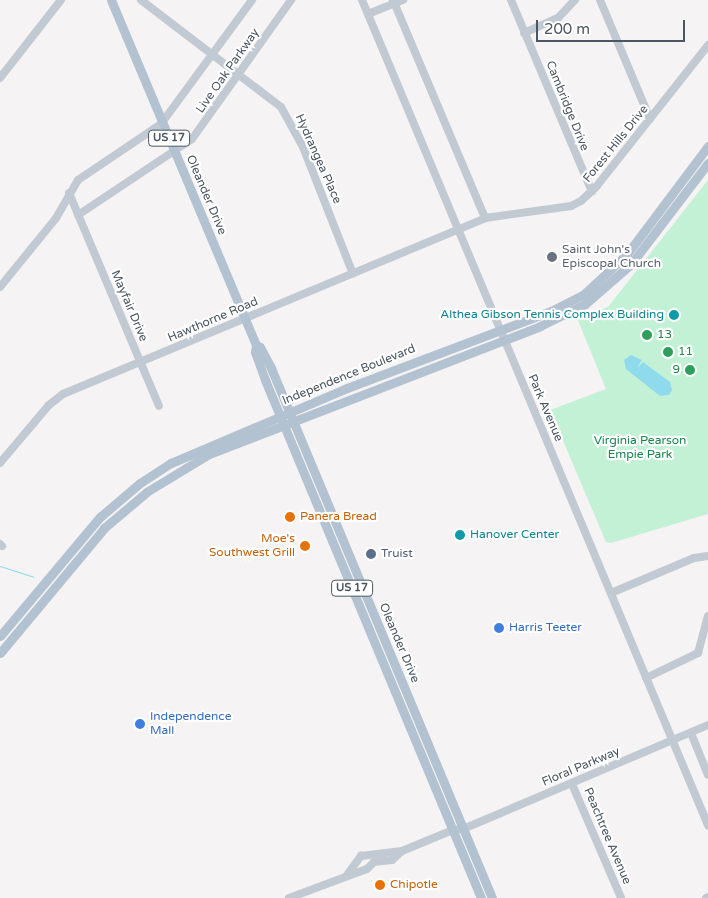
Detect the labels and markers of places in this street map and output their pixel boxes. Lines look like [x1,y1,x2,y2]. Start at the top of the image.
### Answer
place label: Saint John's Episcopal Church [562,243,661,271]
marker: Saint John's Episcopal Church [546,251,558,263]
place label: Althea Gibson Tennis Complex Building [440,308,664,322]
marker: Althea Gibson Tennis Complex Building [668,309,680,321]
place label: 13 [657,328,672,342]
marker: 13 [641,329,653,341]
place label: 11 [678,345,693,359]
marker: 11 [662,346,674,358]
place label: 9 [672,363,680,377]
marker: 9 [684,364,696,376]
place label: Panera Bread [300,510,377,524]
marker: Panera Bread [284,511,296,523]
place label: Hanover Center [470,528,559,542]
marker: Hanover Center [454,529,466,541]
place label: Moe's Southwest Grill [209,532,295,560]
marker: Moe's Southwest Grill [299,540,311,552]
place label: Truist [381,547,413,561]
marker: Truist [365,548,377,560]
place label: Harris Teeter [509,621,582,635]
marker: Harris Teeter [493,622,505,634]
place label: Independence Mall [150,710,231,738]
marker: Independence Mall [134,718,146,730]
place label: Chipotle [390,878,438,892]
marker: Chipotle [374,879,386,891]

